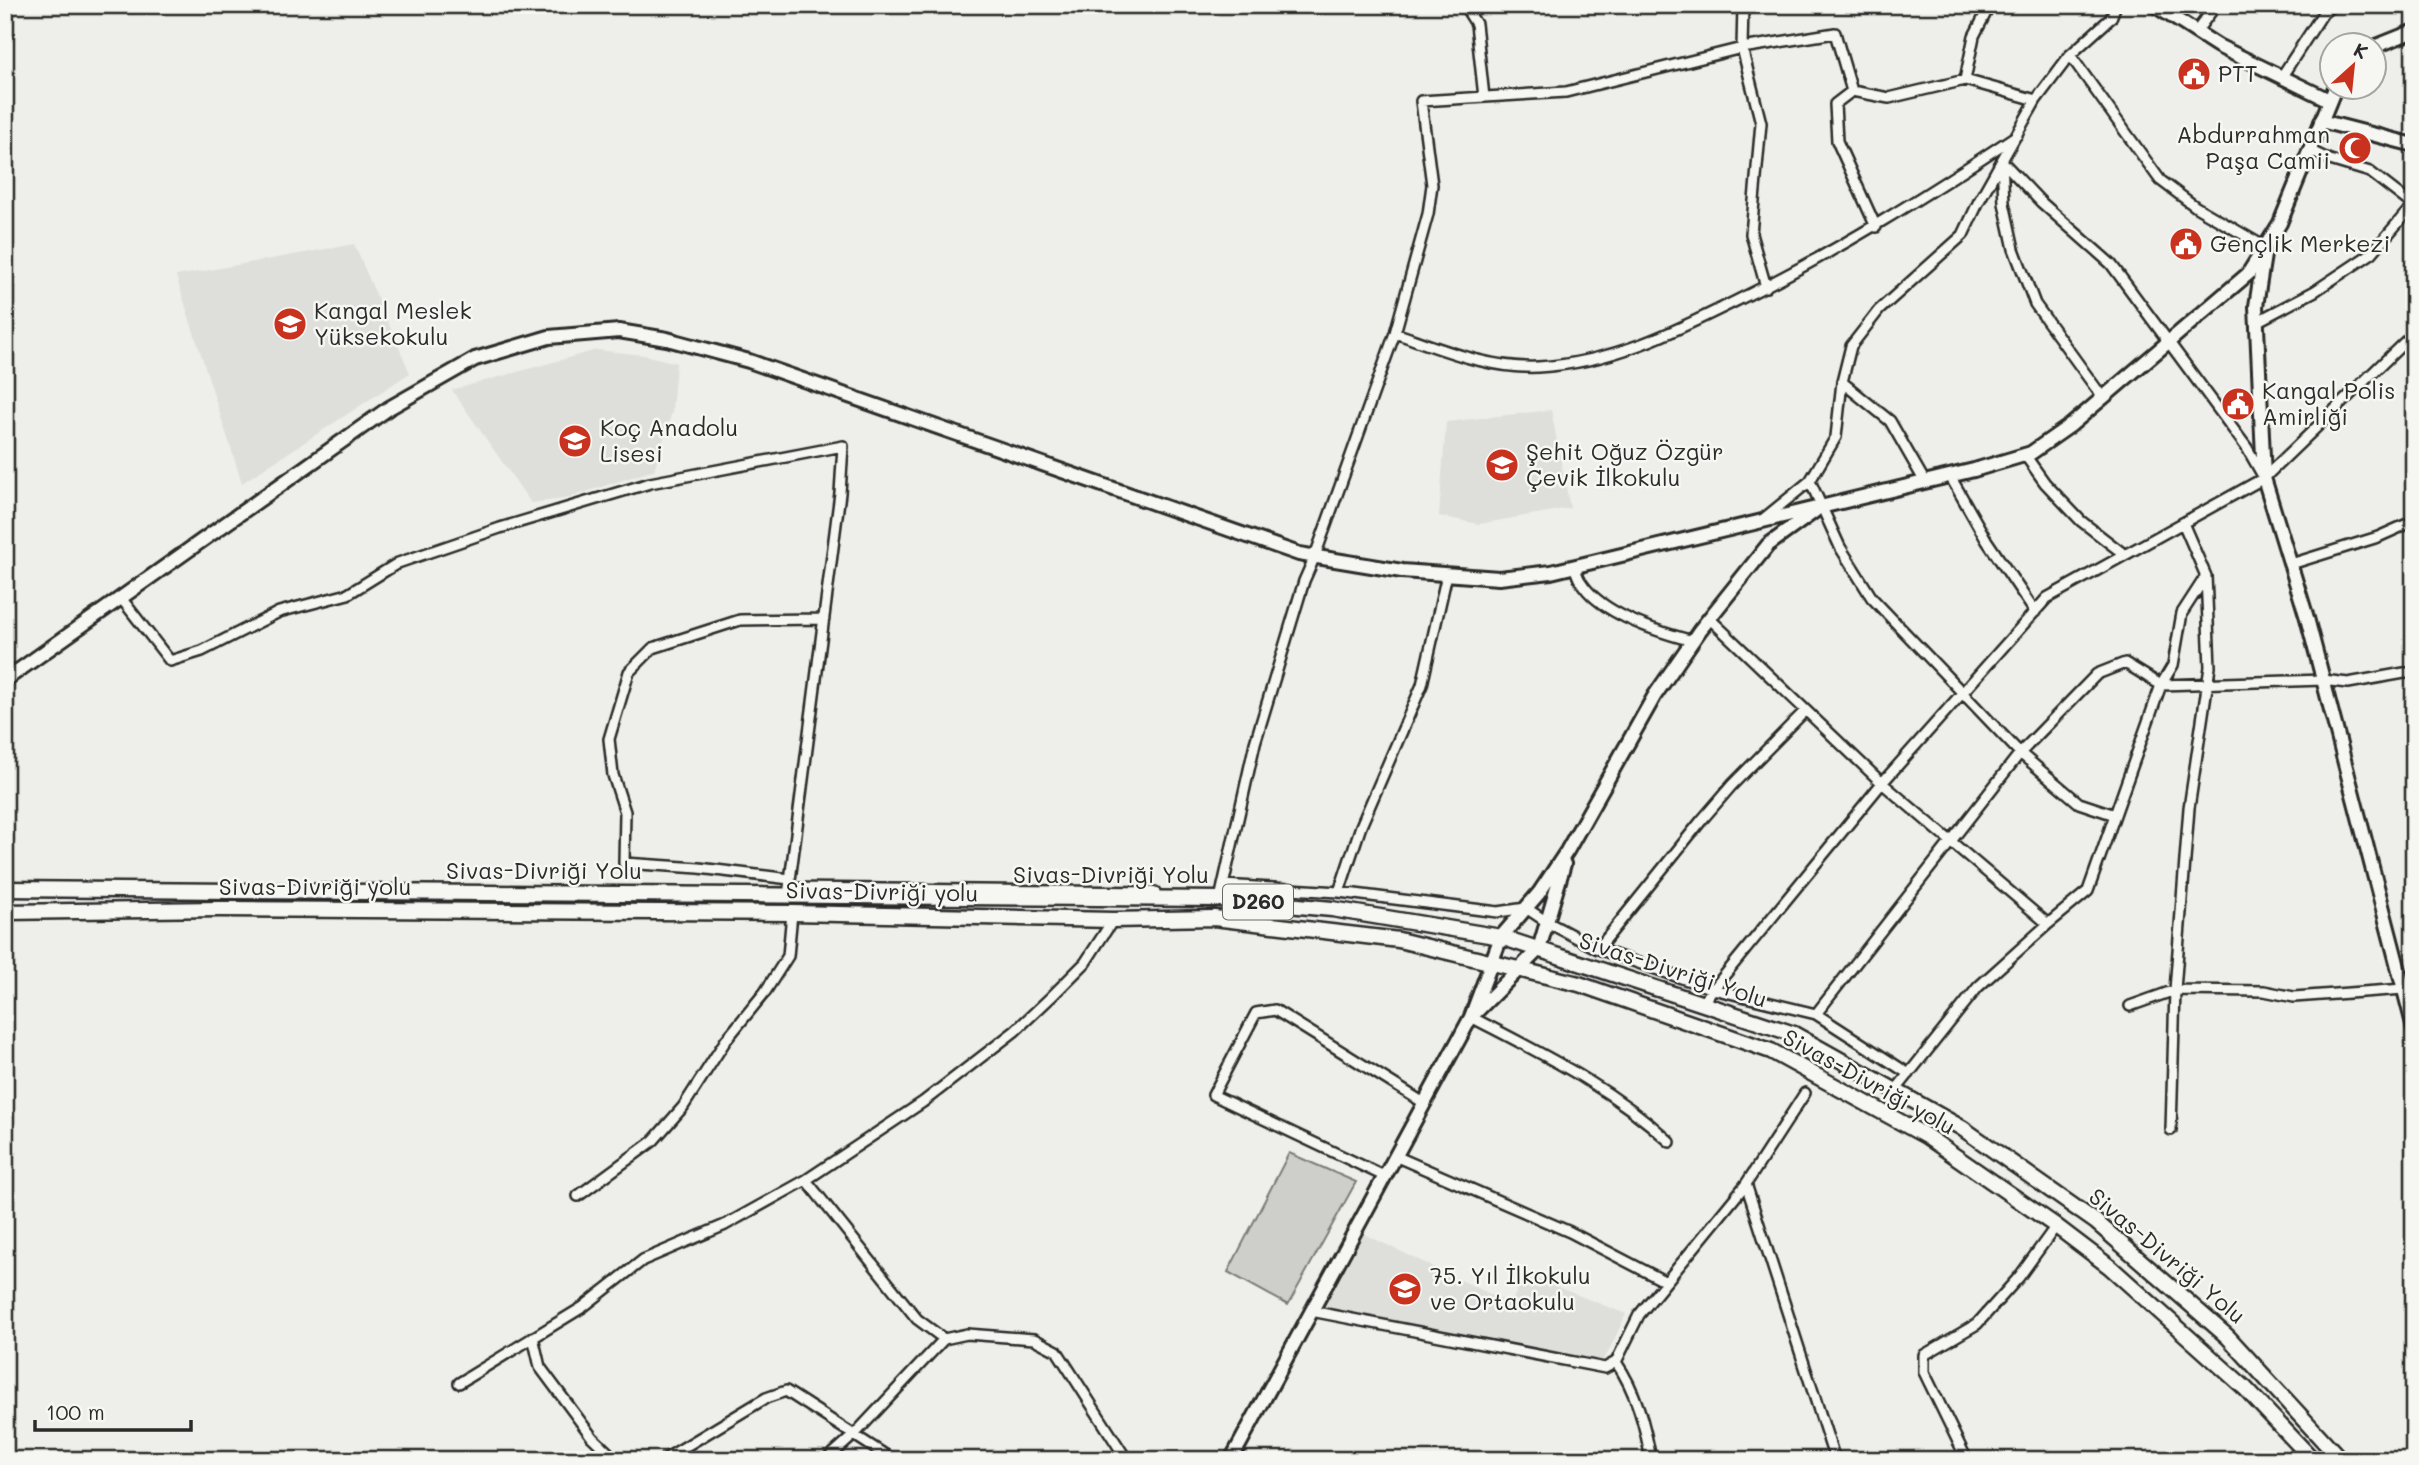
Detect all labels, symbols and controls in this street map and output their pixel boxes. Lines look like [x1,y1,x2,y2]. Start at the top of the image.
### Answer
north arrow [2318,32,2388,102]
text: K [2350,36,2372,64]
public building icon: PTT [2175,55,2213,93]
place label: PTT [2218,58,2258,88]
place label: Abdurrahman Paşa Camii [2176,119,2330,175]
mosque icon: Abdurrahman Paşa Camii [2336,129,2374,167]
public building icon: Gençlik Merkezi [2167,225,2205,263]
place label: Gençlik Merkezi [2210,228,2390,258]
place label: Kangal Meslek Yüksekokulu [314,295,472,351]
school or university icon: Kangal Meslek Yüksekokulu [271,305,309,343]
place label: Kangal Polis Amirliği [2262,375,2396,431]
public building icon: Kangal Polis Amirliği [2219,385,2257,423]
place label: Koç Anadolu Lisesi [600,412,738,468]
school or university icon: Koç Anadolu Lisesi [556,422,594,460]
place label: Şehit Oğuz Özgür Çevik İlkokulu [1526,436,1723,492]
school or university icon: Şehit Oğuz Özgür Çevik İlkokulu [1483,446,1521,484]
street label: Sivas-Divriği Yolu [446,855,642,885]
street label: Sivas-Divriği Yolu [1013,859,1209,889]
street label: Sivas-Divriği yolu [219,871,411,901]
street label: Sivas-Divriği yolu [785,874,979,908]
road number: D260 [1223,884,1293,920]
street label: Sivas-Divriği Yolu [1576,925,1771,1014]
street label: Sivas-Divriği yolu [1778,1021,1961,1141]
street label: Sivas-Divriği Yolu [2083,1181,2252,1330]
place label: 75. Yıl İlkokulu ve Ortaokulu [1430,1260,1591,1316]
school or university icon: 75. Yıl İlkokulu ve Ortaokulu [1386,1270,1424,1308]
scale bar [35,1388,191,1432]
text: 100 m [46,1398,105,1425]

